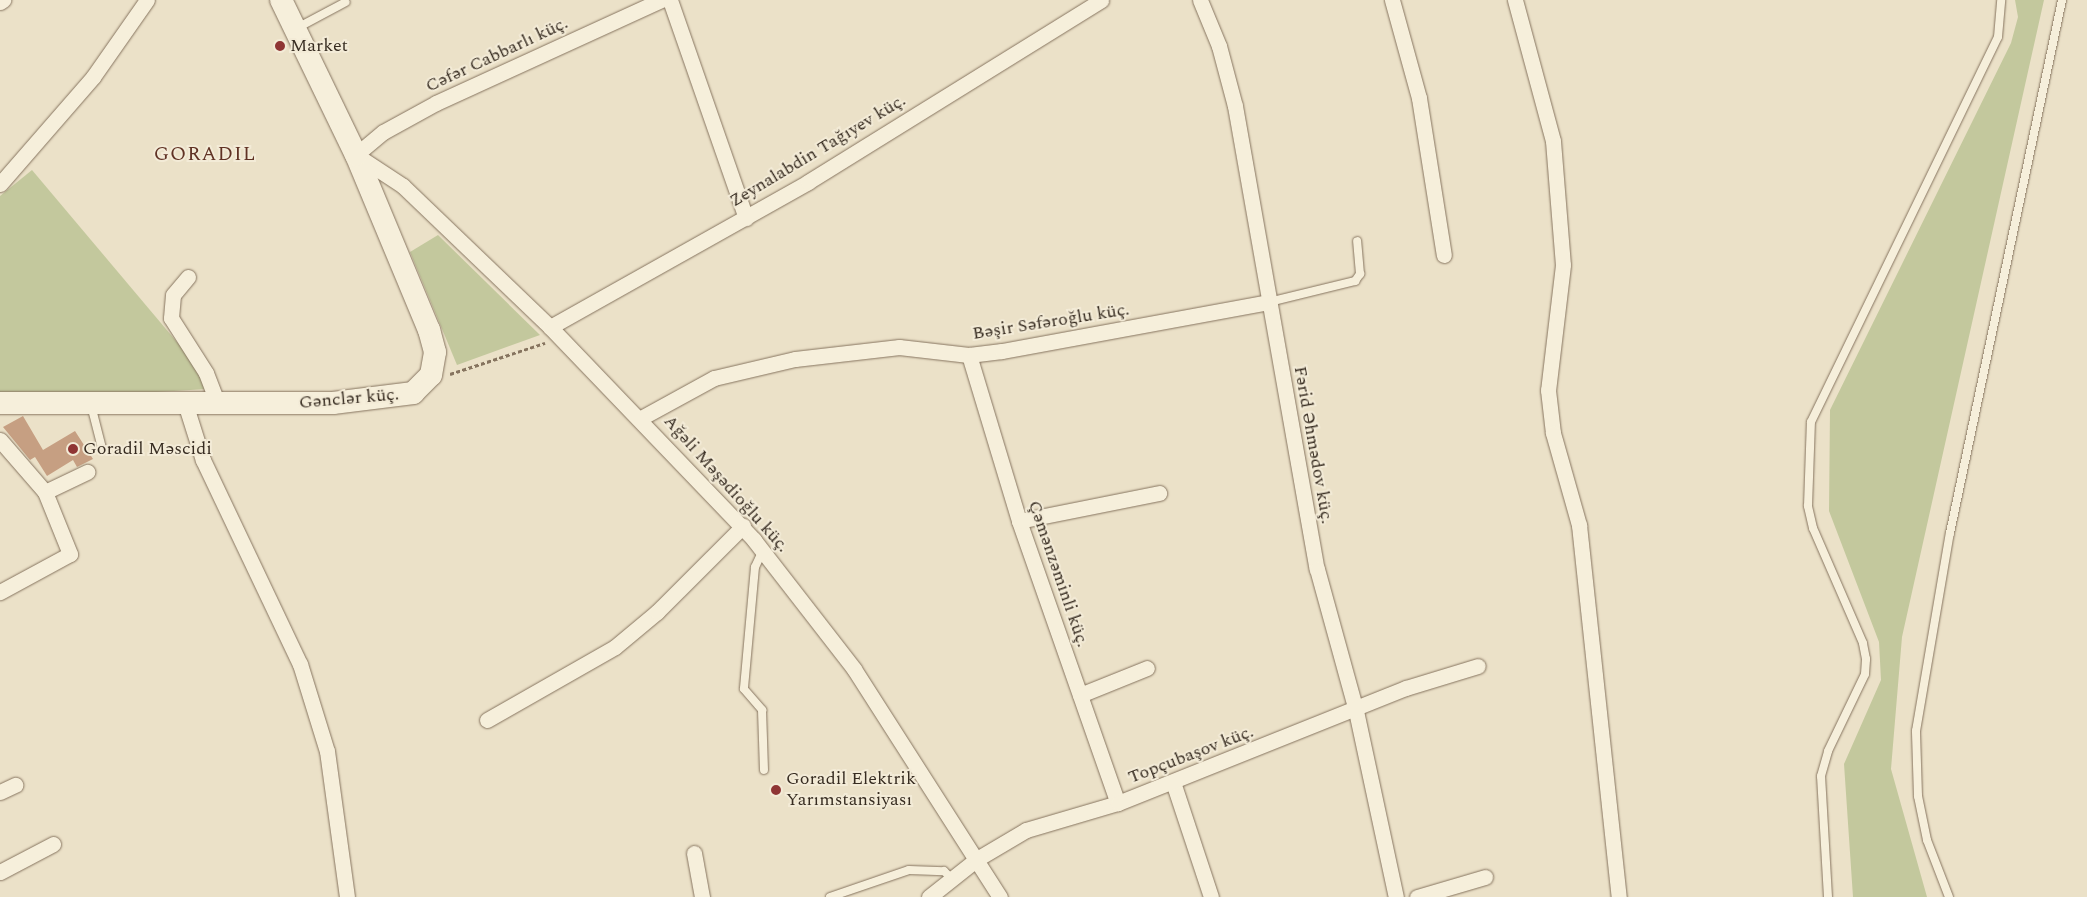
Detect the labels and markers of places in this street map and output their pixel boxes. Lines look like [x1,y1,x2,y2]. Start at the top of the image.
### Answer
place label: Market [290,35,348,57]
marker: Market [274,40,286,52]
place label: Goradil Məscidi [83,438,212,460]
marker: Goradil Məscidi [67,443,79,455]
place label: Goradil Elektrik Yarımstansiyası [786,769,916,812]
marker: Goradil Elektrik Yarımstansiyası [770,784,782,796]

